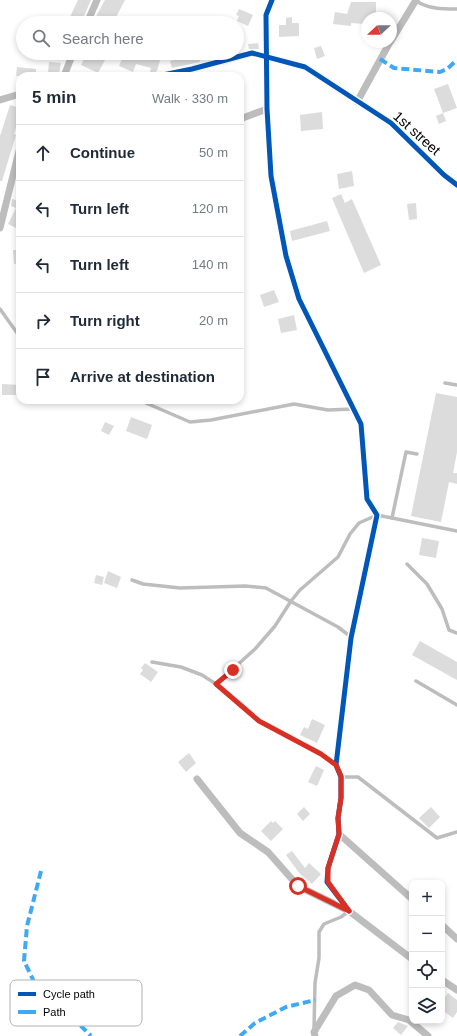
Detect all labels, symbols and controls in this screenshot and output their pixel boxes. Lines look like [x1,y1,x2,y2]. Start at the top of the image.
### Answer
north arrow [361,12,397,48]
search box [16,16,244,60]
icon: search [30,27,52,49]
text: Search here [62,30,144,47]
text: 5 min [32,88,76,107]
text: Walk · 330 m [152,91,228,106]
street label: 1st street [390,108,444,158]
icon: ahead [32,142,54,164]
text: Continue [70,144,135,161]
text: 50 m [199,145,228,160]
icon: left [32,198,54,220]
text: Turn left [70,200,129,217]
text: 120 m [192,201,228,216]
icon: left [32,254,54,276]
text: Turn left [70,256,129,273]
text: 140 m [192,257,228,272]
icon: right [32,310,54,332]
text: Turn right [70,312,140,329]
text: 20 m [199,313,228,328]
icon: arrive [32,366,54,388]
text: Arrive at destination [70,368,215,385]
route end [224,661,242,679]
route start [289,877,307,895]
map controls [409,880,445,1024]
button: + [409,880,445,916]
button: − [409,916,445,952]
button: locate [409,952,445,988]
legend [10,980,142,1026]
text: Cycle path [43,988,95,1000]
button: layers [409,988,445,1024]
text: Path [43,1006,66,1018]

